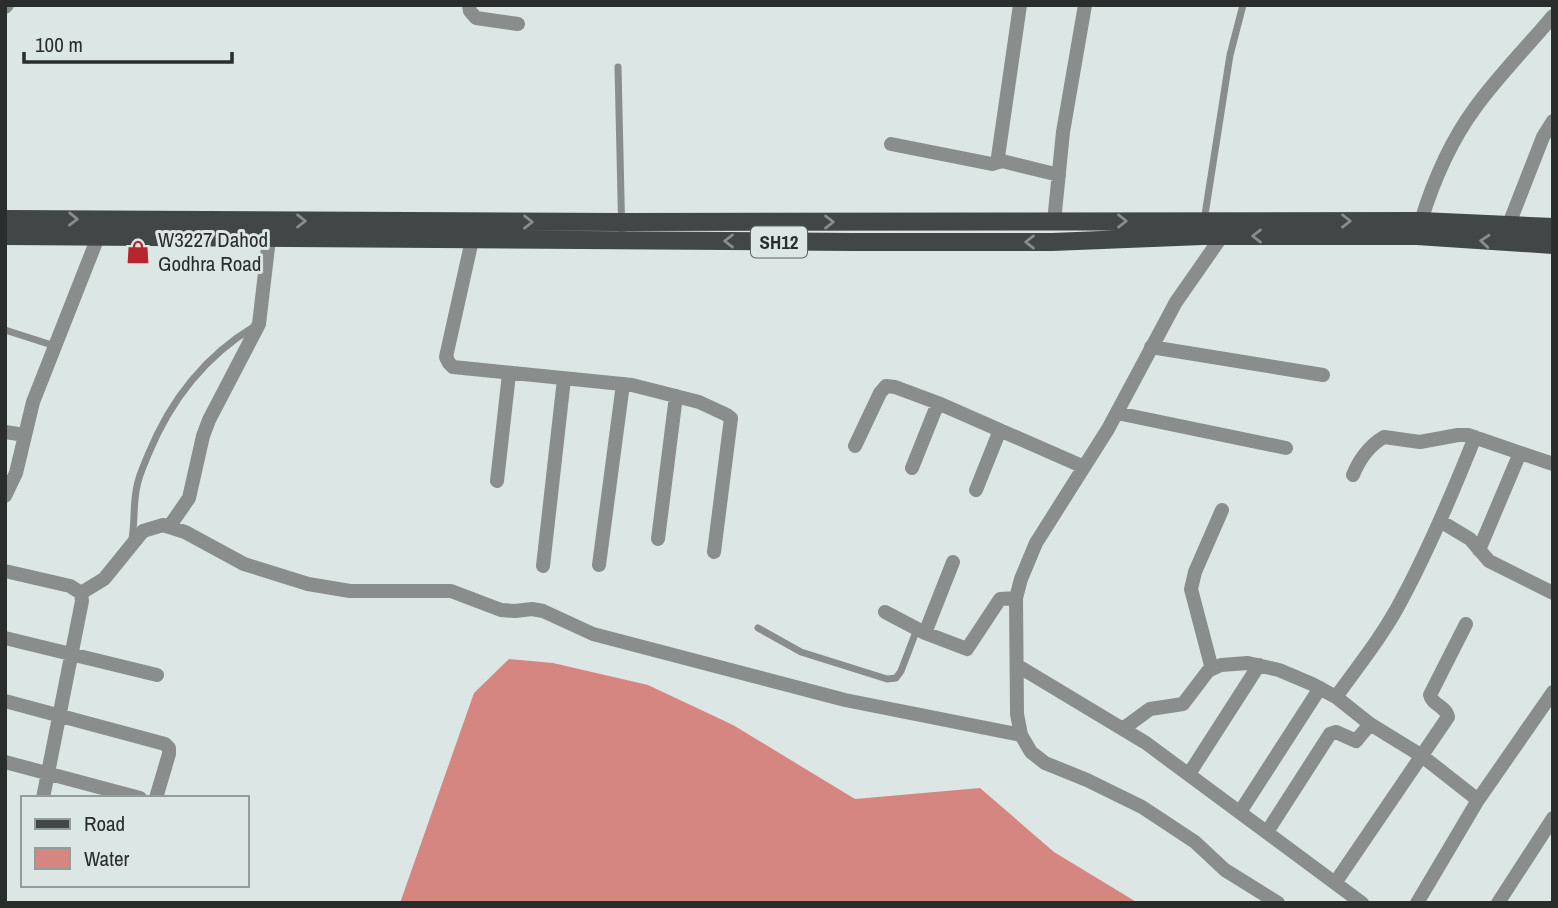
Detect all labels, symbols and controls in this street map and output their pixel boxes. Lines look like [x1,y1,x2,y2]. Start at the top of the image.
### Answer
scale bar [24,21,233,65]
text: 100 m [35,30,83,59]
one-way arrow [69,211,79,227]
one-way arrow [296,213,307,229]
one-way arrow [1118,213,1128,229]
one-way arrow [1341,213,1352,229]
one-way arrow [524,214,534,230]
one-way arrow [825,214,835,230]
place label: W3227 Dahod Godhra Road [158,225,268,278]
road number: SH12 [751,226,807,258]
one-way arrow [1252,228,1262,244]
one-way arrow [723,233,734,249]
one-way arrow [1024,234,1035,250]
one-way arrow [1479,234,1490,249]
shop icon: W3227 Dahod Godhra Road [124,238,152,266]
legend [21,796,248,887]
text: Road [84,809,125,838]
text: Water [84,844,130,873]

